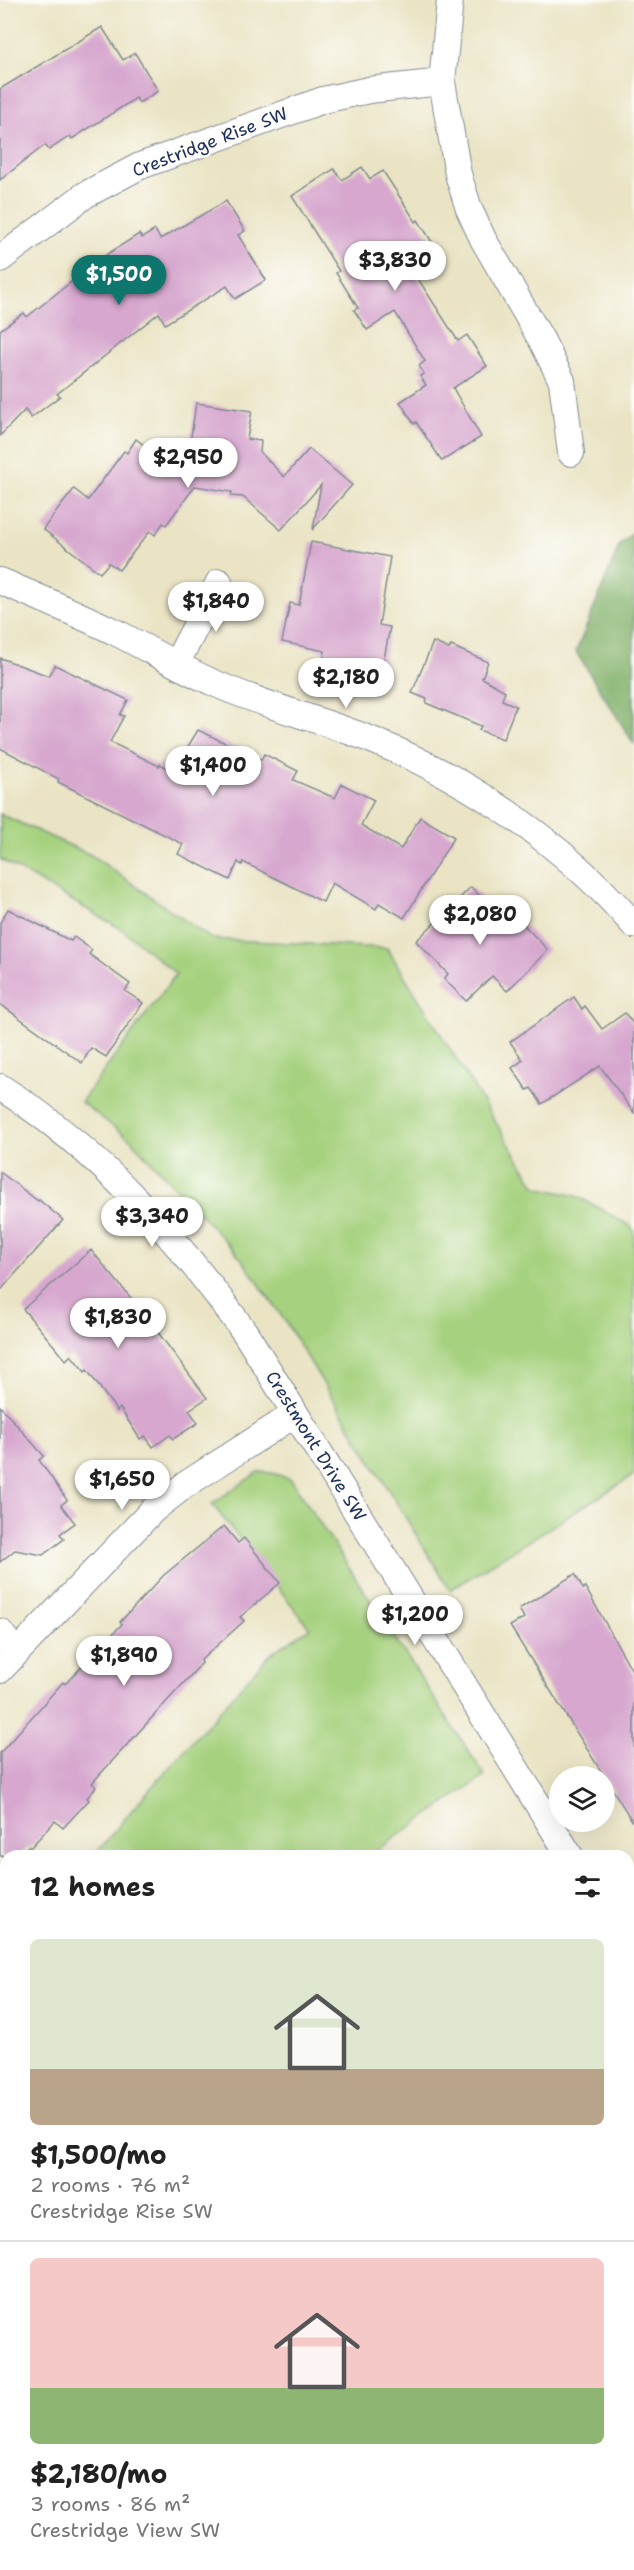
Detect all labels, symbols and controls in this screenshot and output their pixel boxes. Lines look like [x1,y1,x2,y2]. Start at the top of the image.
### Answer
street label: Crestridge Rise SW [129,101,291,183]
pin: $3,830 [346,241,444,292]
text: $3,830 [358,247,432,273]
pin: $1,500 [70,255,168,306]
text: $1,500 [85,261,153,287]
pin: $2,950 [139,438,237,489]
text: $2,950 [153,444,223,470]
pin: $1,840 [167,582,265,633]
text: $1,840 [182,588,250,614]
pin: $2,180 [297,658,395,709]
text: $2,180 [312,664,380,690]
pin: $1,400 [164,746,262,797]
text: $1,400 [179,752,247,778]
pin: $2,080 [431,895,529,946]
text: $2,080 [443,901,517,927]
pin: $3,340 [103,1197,201,1248]
text: $3,340 [115,1203,189,1229]
pin: $1,830 [69,1298,167,1349]
text: $1,830 [84,1304,152,1330]
street label: Crestmont Drive SW [260,1366,372,1526]
pin: $1,650 [73,1460,171,1511]
text: $1,650 [89,1466,155,1492]
pin: $1,200 [366,1595,464,1646]
text: $1,200 [381,1601,449,1627]
pin: $1,890 [75,1636,173,1687]
text: $1,890 [90,1642,158,1668]
map controls [549,1766,615,1832]
button: layers [549,1766,615,1832]
text: 12 homes [30,1869,155,1904]
icon: filters [571,1870,604,1903]
icon: home [263,1978,371,2086]
text: $1,500/mo [30,2137,167,2172]
text: 2 rooms · 76 m² [30,2172,190,2198]
text: Crestridge Rise SW [30,2198,213,2224]
icon: home [263,2297,371,2405]
text: $2,180/mo [30,2456,167,2491]
text: 3 rooms · 86 m² [30,2491,190,2517]
text: Crestridge View SW [30,2517,220,2543]

